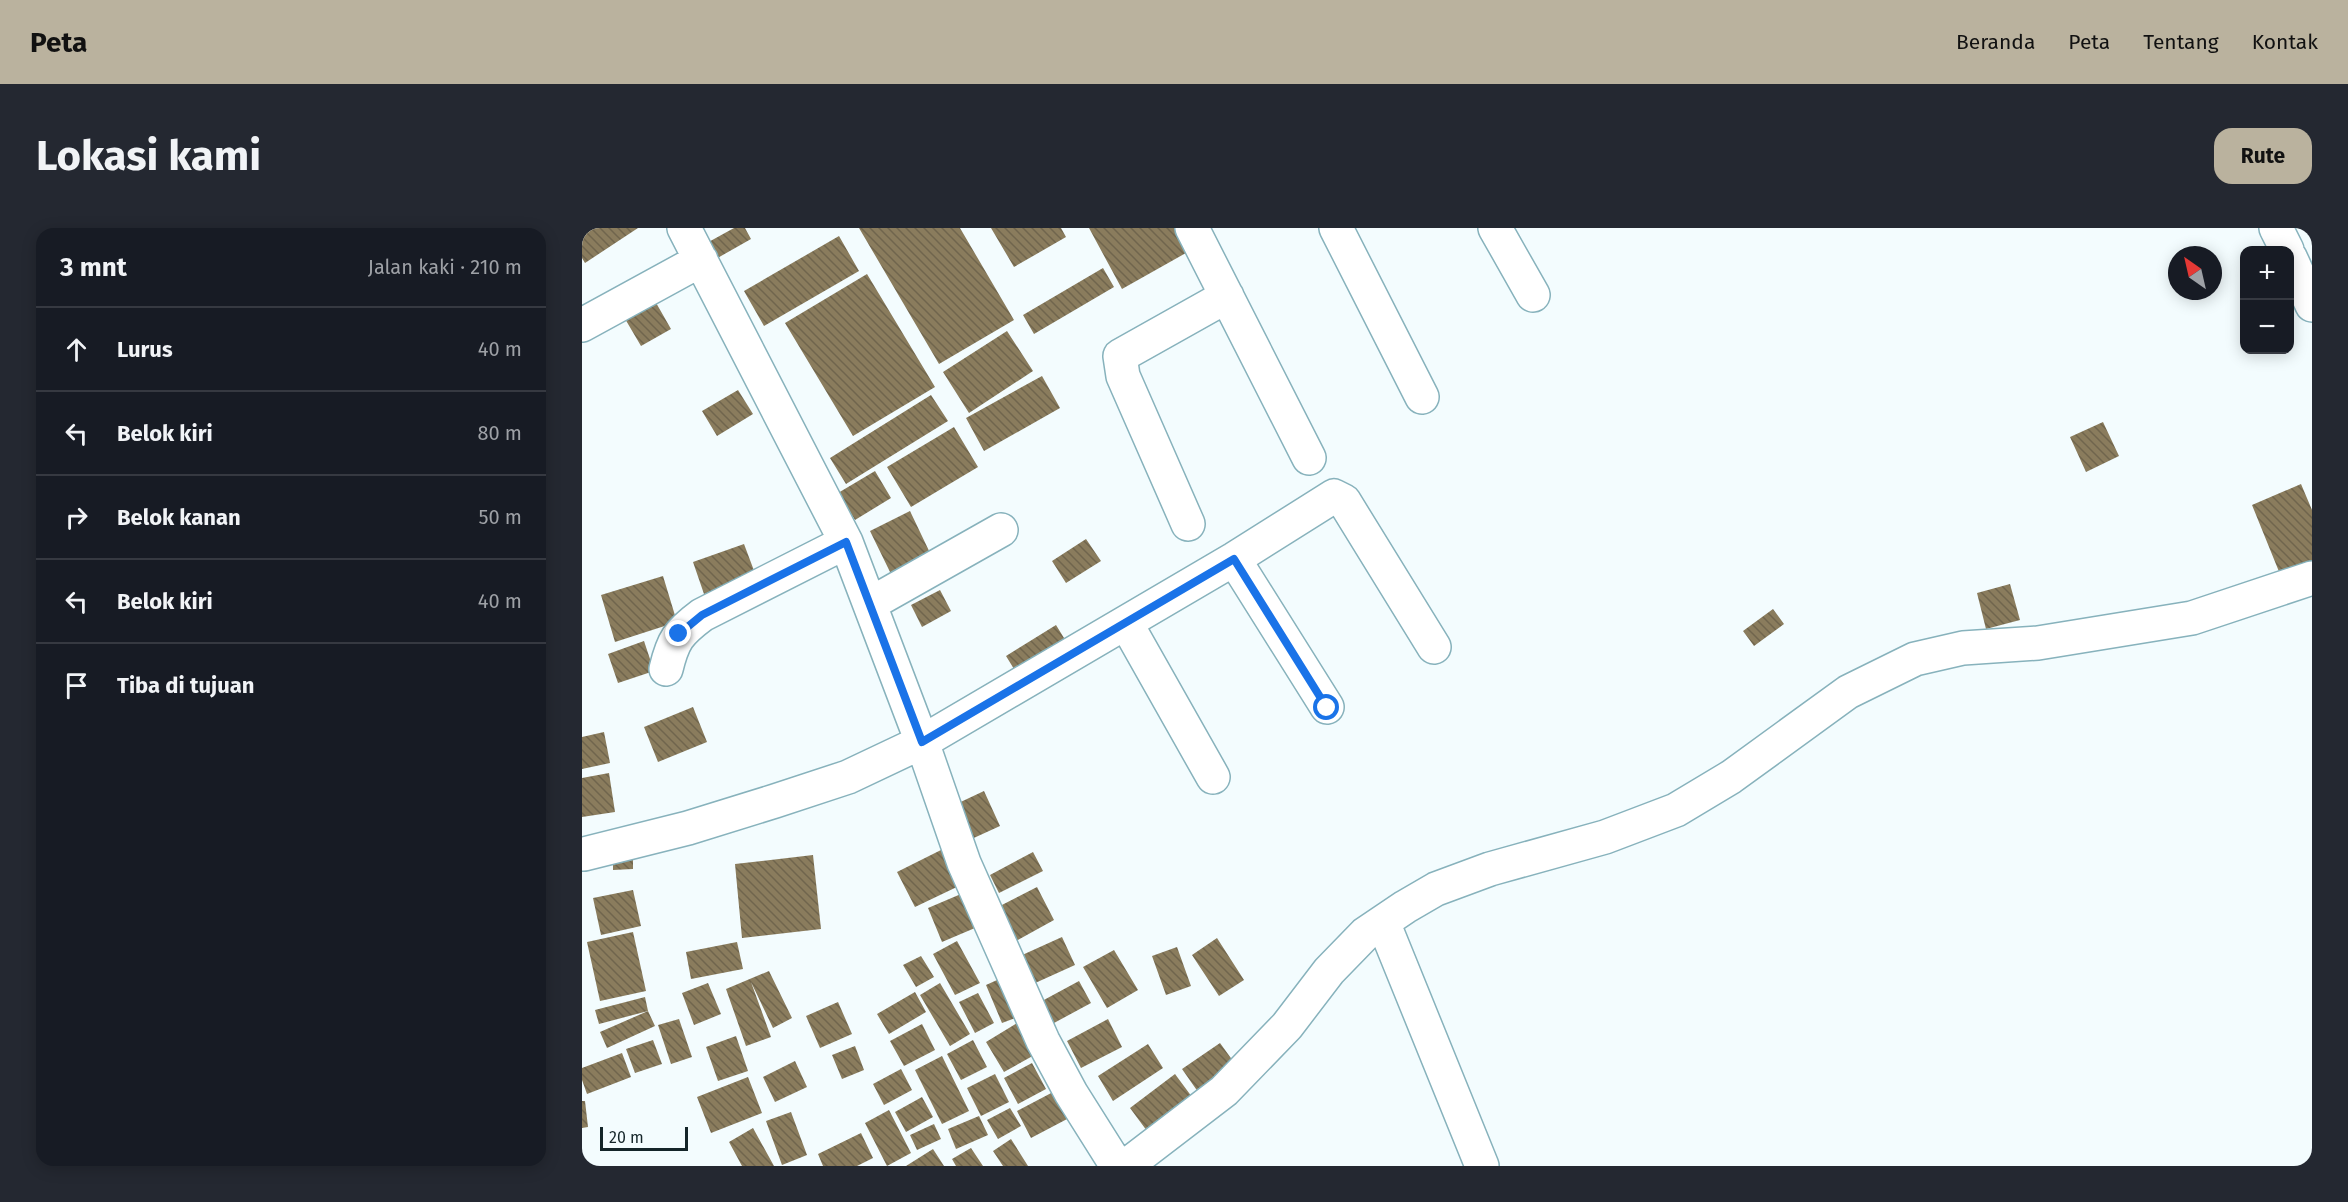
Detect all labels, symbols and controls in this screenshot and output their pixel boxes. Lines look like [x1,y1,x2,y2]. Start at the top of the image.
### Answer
text: Peta [30,26,87,59]
text: Beranda [1956,29,2035,55]
text: Peta [2068,29,2110,55]
text: Tentang [2143,29,2219,55]
text: Kontak [2252,29,2318,55]
button: Rute [2214,128,2312,184]
text: Lokasi kami [36,131,261,181]
north arrow [2168,246,2222,300]
map controls [2240,246,2294,354]
button: + [2240,246,2294,300]
text: 3 mnt [60,252,127,283]
text: Jalan kaki · 210 m [368,255,522,279]
button: − [2240,300,2294,354]
icon: ahead [60,333,93,366]
text: Lurus [117,336,173,363]
text: 40 m [478,337,522,361]
icon: left [60,417,93,450]
text: Belok kiri [117,420,213,447]
text: 80 m [477,421,522,445]
icon: right [60,501,93,534]
text: Belok kanan [117,504,241,531]
text: 50 m [478,505,522,529]
icon: left [60,585,93,618]
text: Belok kiri [117,588,213,615]
text: 40 m [478,589,522,613]
route end [665,620,691,646]
icon: arrive [60,669,93,702]
text: Tiba di tujuan [117,672,254,699]
route start [1313,694,1339,720]
scale bar [600,1124,688,1152]
text: 20 m [609,1128,644,1147]

